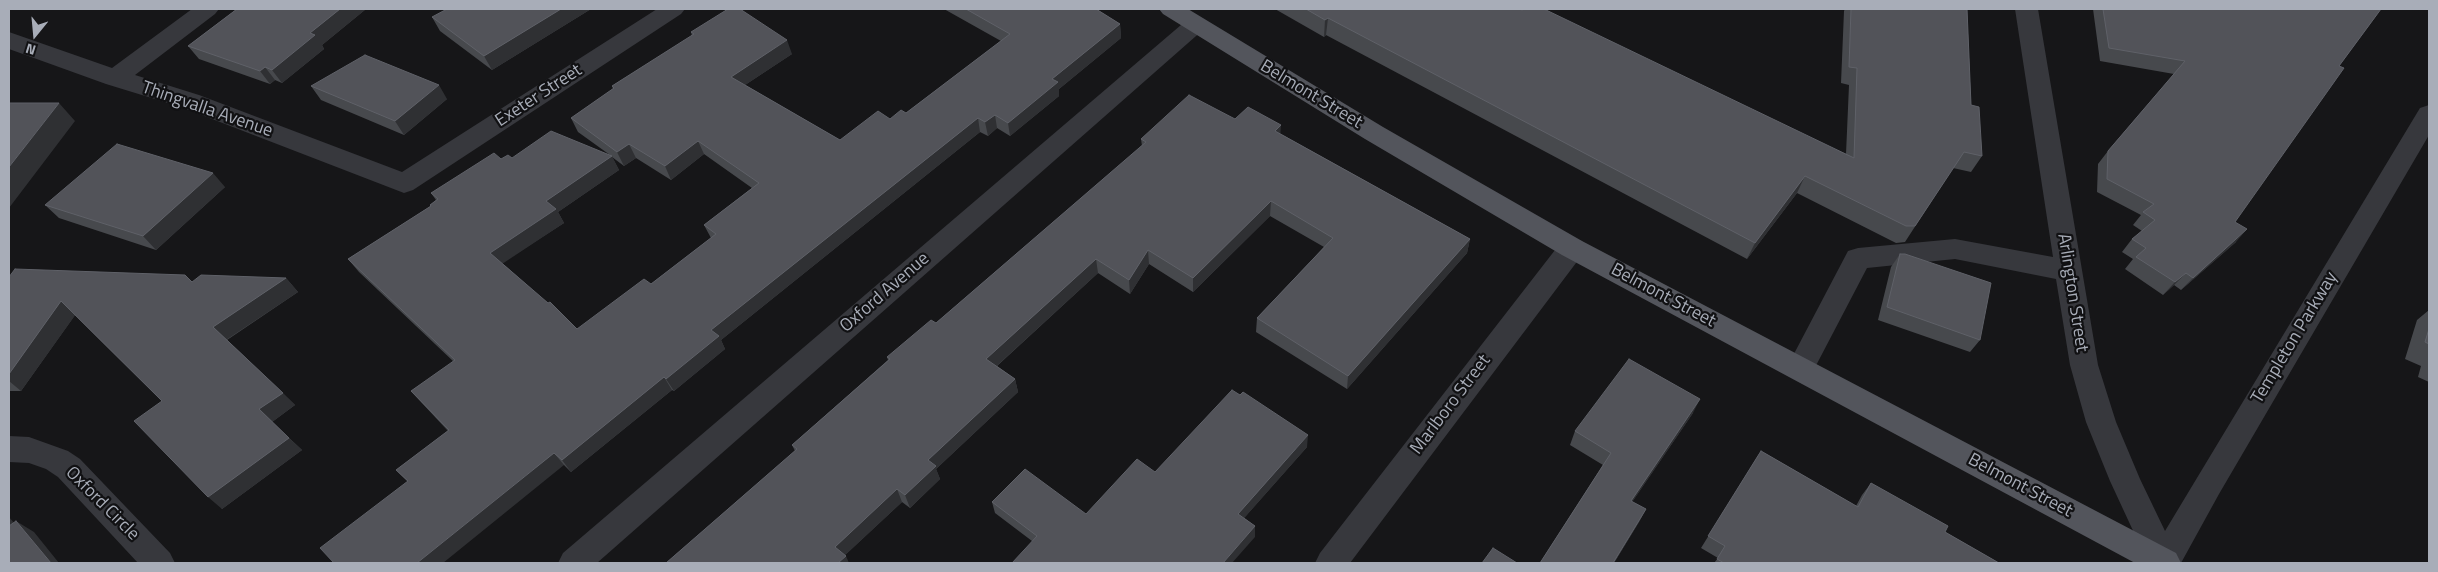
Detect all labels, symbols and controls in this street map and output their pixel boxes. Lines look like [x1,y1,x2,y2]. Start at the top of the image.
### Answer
north arrow [10,10,60,60]
text: N [23,38,38,61]
street label: Belmont Street [1256,56,1366,134]
street label: Exeter Street [492,60,586,132]
street label: Thingvalla Avenue [139,77,275,143]
street label: Arlington Street [2052,232,2092,354]
street label: Oxford Avenue [836,248,934,338]
street label: Belmont Street [1607,259,1719,333]
street label: Templeton Parkway [2247,268,2343,408]
street label: Marlboro Street [1406,351,1496,459]
street label: Belmont Street [1964,449,2076,523]
street label: Oxford Circle [61,463,143,545]

